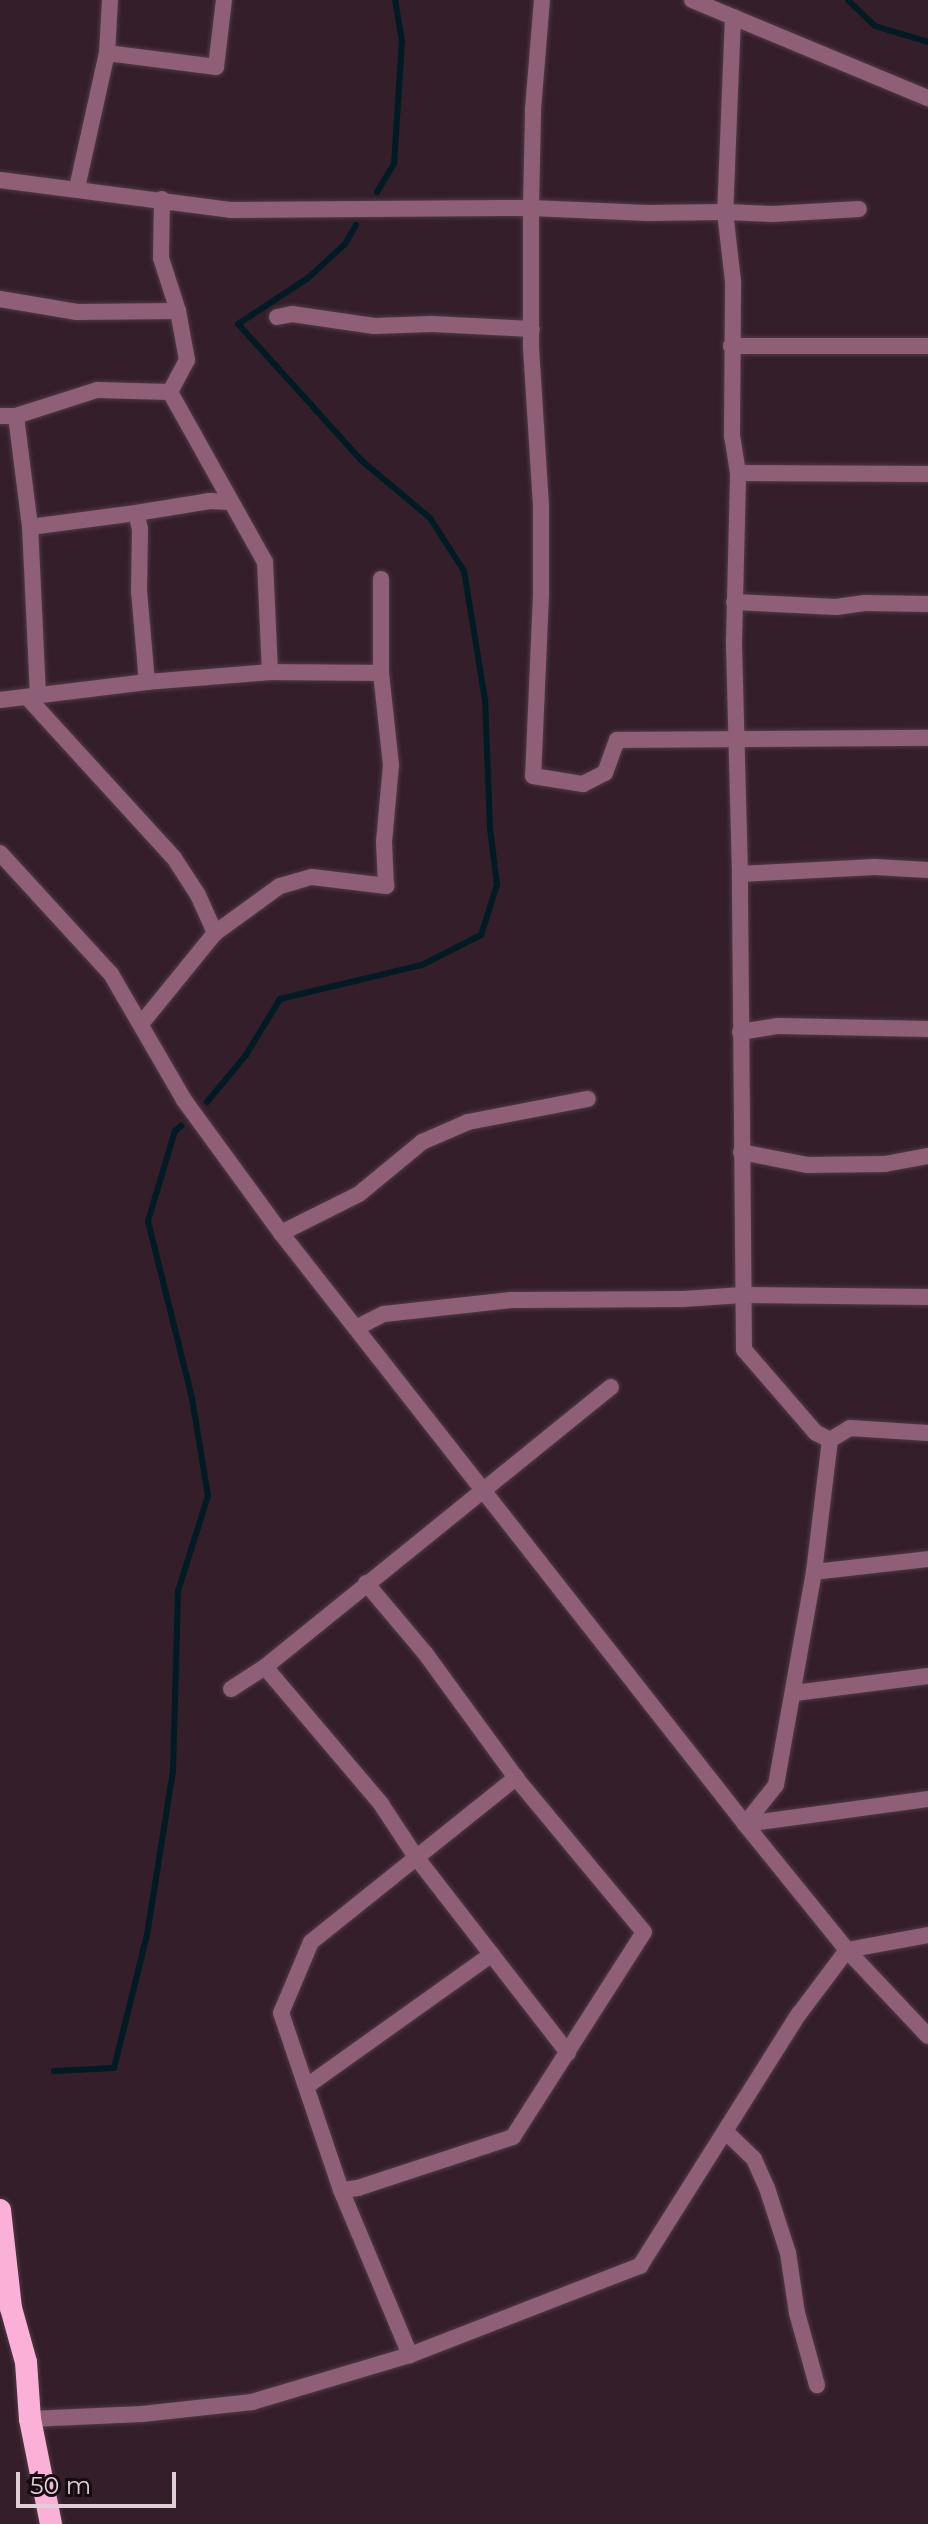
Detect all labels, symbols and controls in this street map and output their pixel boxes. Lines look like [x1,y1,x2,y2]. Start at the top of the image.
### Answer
scale bar [20,2456,180,2506]
text: 50 m [30,2471,91,2500]

